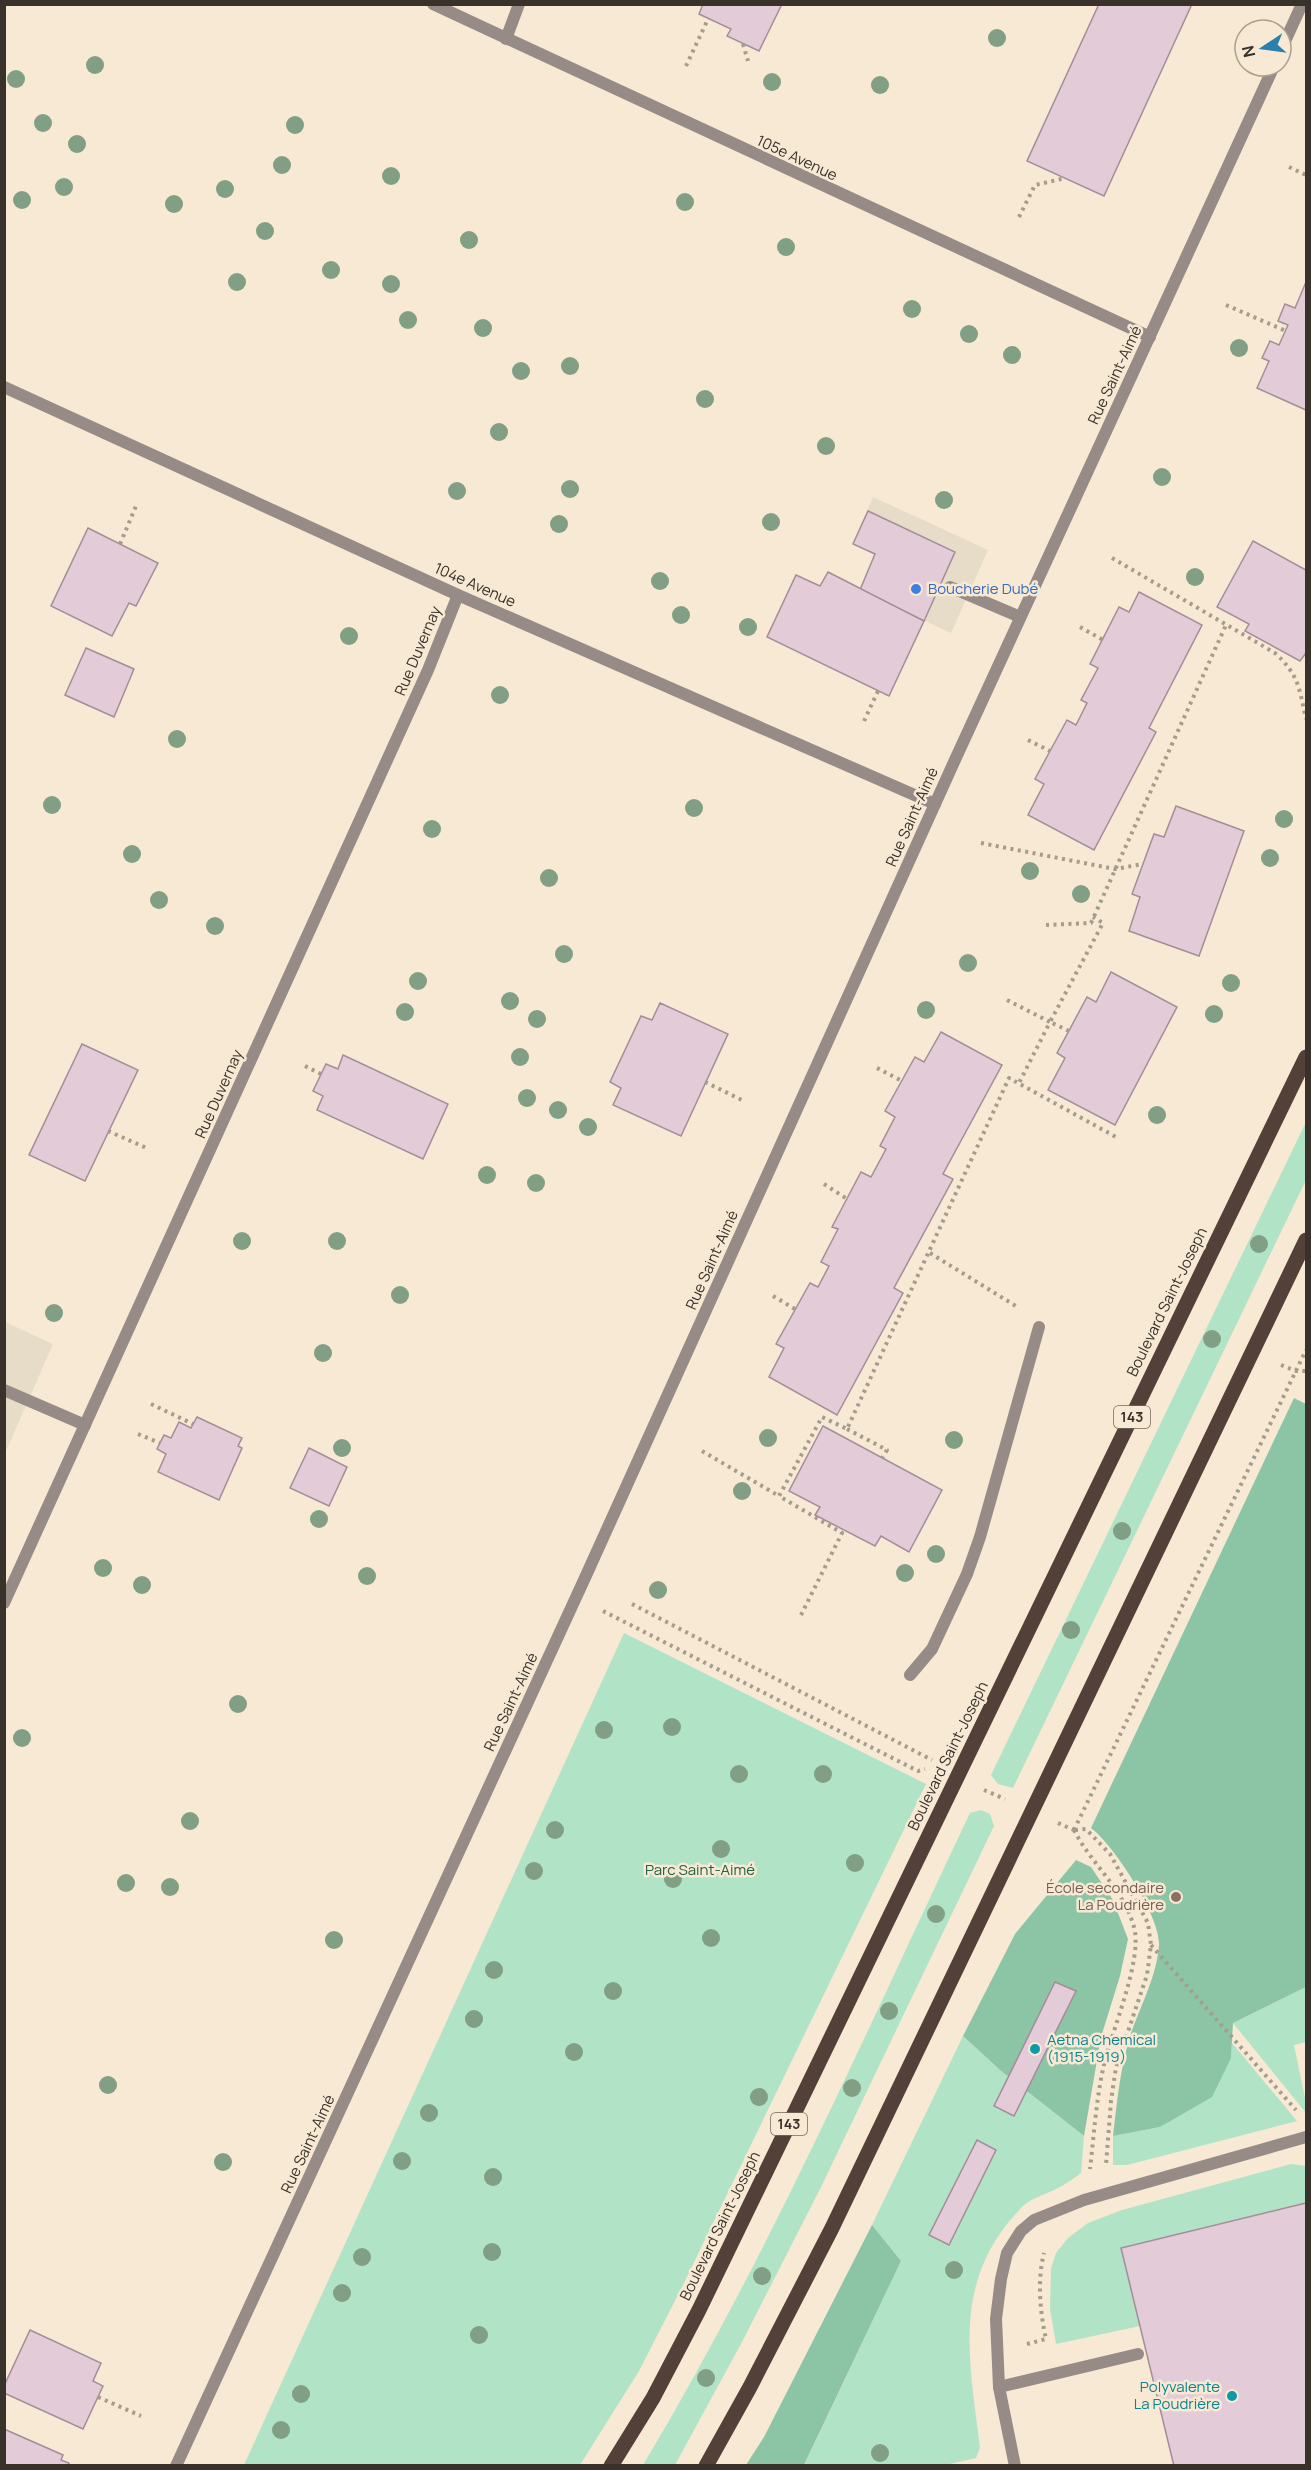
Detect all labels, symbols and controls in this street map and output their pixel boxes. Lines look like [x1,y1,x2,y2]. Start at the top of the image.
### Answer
north arrow [1233,18,1293,78]
text: N [1236,43,1260,59]
street label: 105e Avenue [753,130,841,185]
street label: Rue Saint-Aimé [1082,322,1147,428]
street label: 104e Avenue [431,557,519,612]
place label: Boucherie Dubé [928,578,1038,599]
marker: Boucherie Dubé [909,582,923,596]
street label: Rue Duvernay [389,603,446,699]
street label: Rue Saint-Aimé [880,764,943,870]
street label: Rue Duvernay [190,1046,248,1142]
street label: Rue Saint-Aimé [680,1207,743,1313]
street label: Boulevard Saint-Joseph [1121,1224,1212,1380]
road number: 143 [1114,1406,1150,1428]
street label: Rue Saint-Aimé [478,1649,543,1755]
street label: Boulevard Saint-Joseph [902,1678,993,1834]
park label: Parc Saint-Aimé [645,1859,755,1880]
place label: École secondaire La Poudrière [1046,1877,1164,1915]
marker: École secondaire La Poudrière [1169,1890,1183,1904]
place label: Aetna Chemical (1915-1919) [1047,2029,1156,2067]
marker: Aetna Chemical (1915-1919) [1028,2042,1042,2056]
street label: Rue Saint-Aimé [275,2091,340,2197]
road number: 143 [771,2113,807,2135]
street label: Boulevard Saint-Joseph [674,2148,765,2304]
place label: Polyvalente La Poudrière [1134,2376,1220,2414]
marker: Polyvalente La Poudrière [1225,2389,1239,2403]

